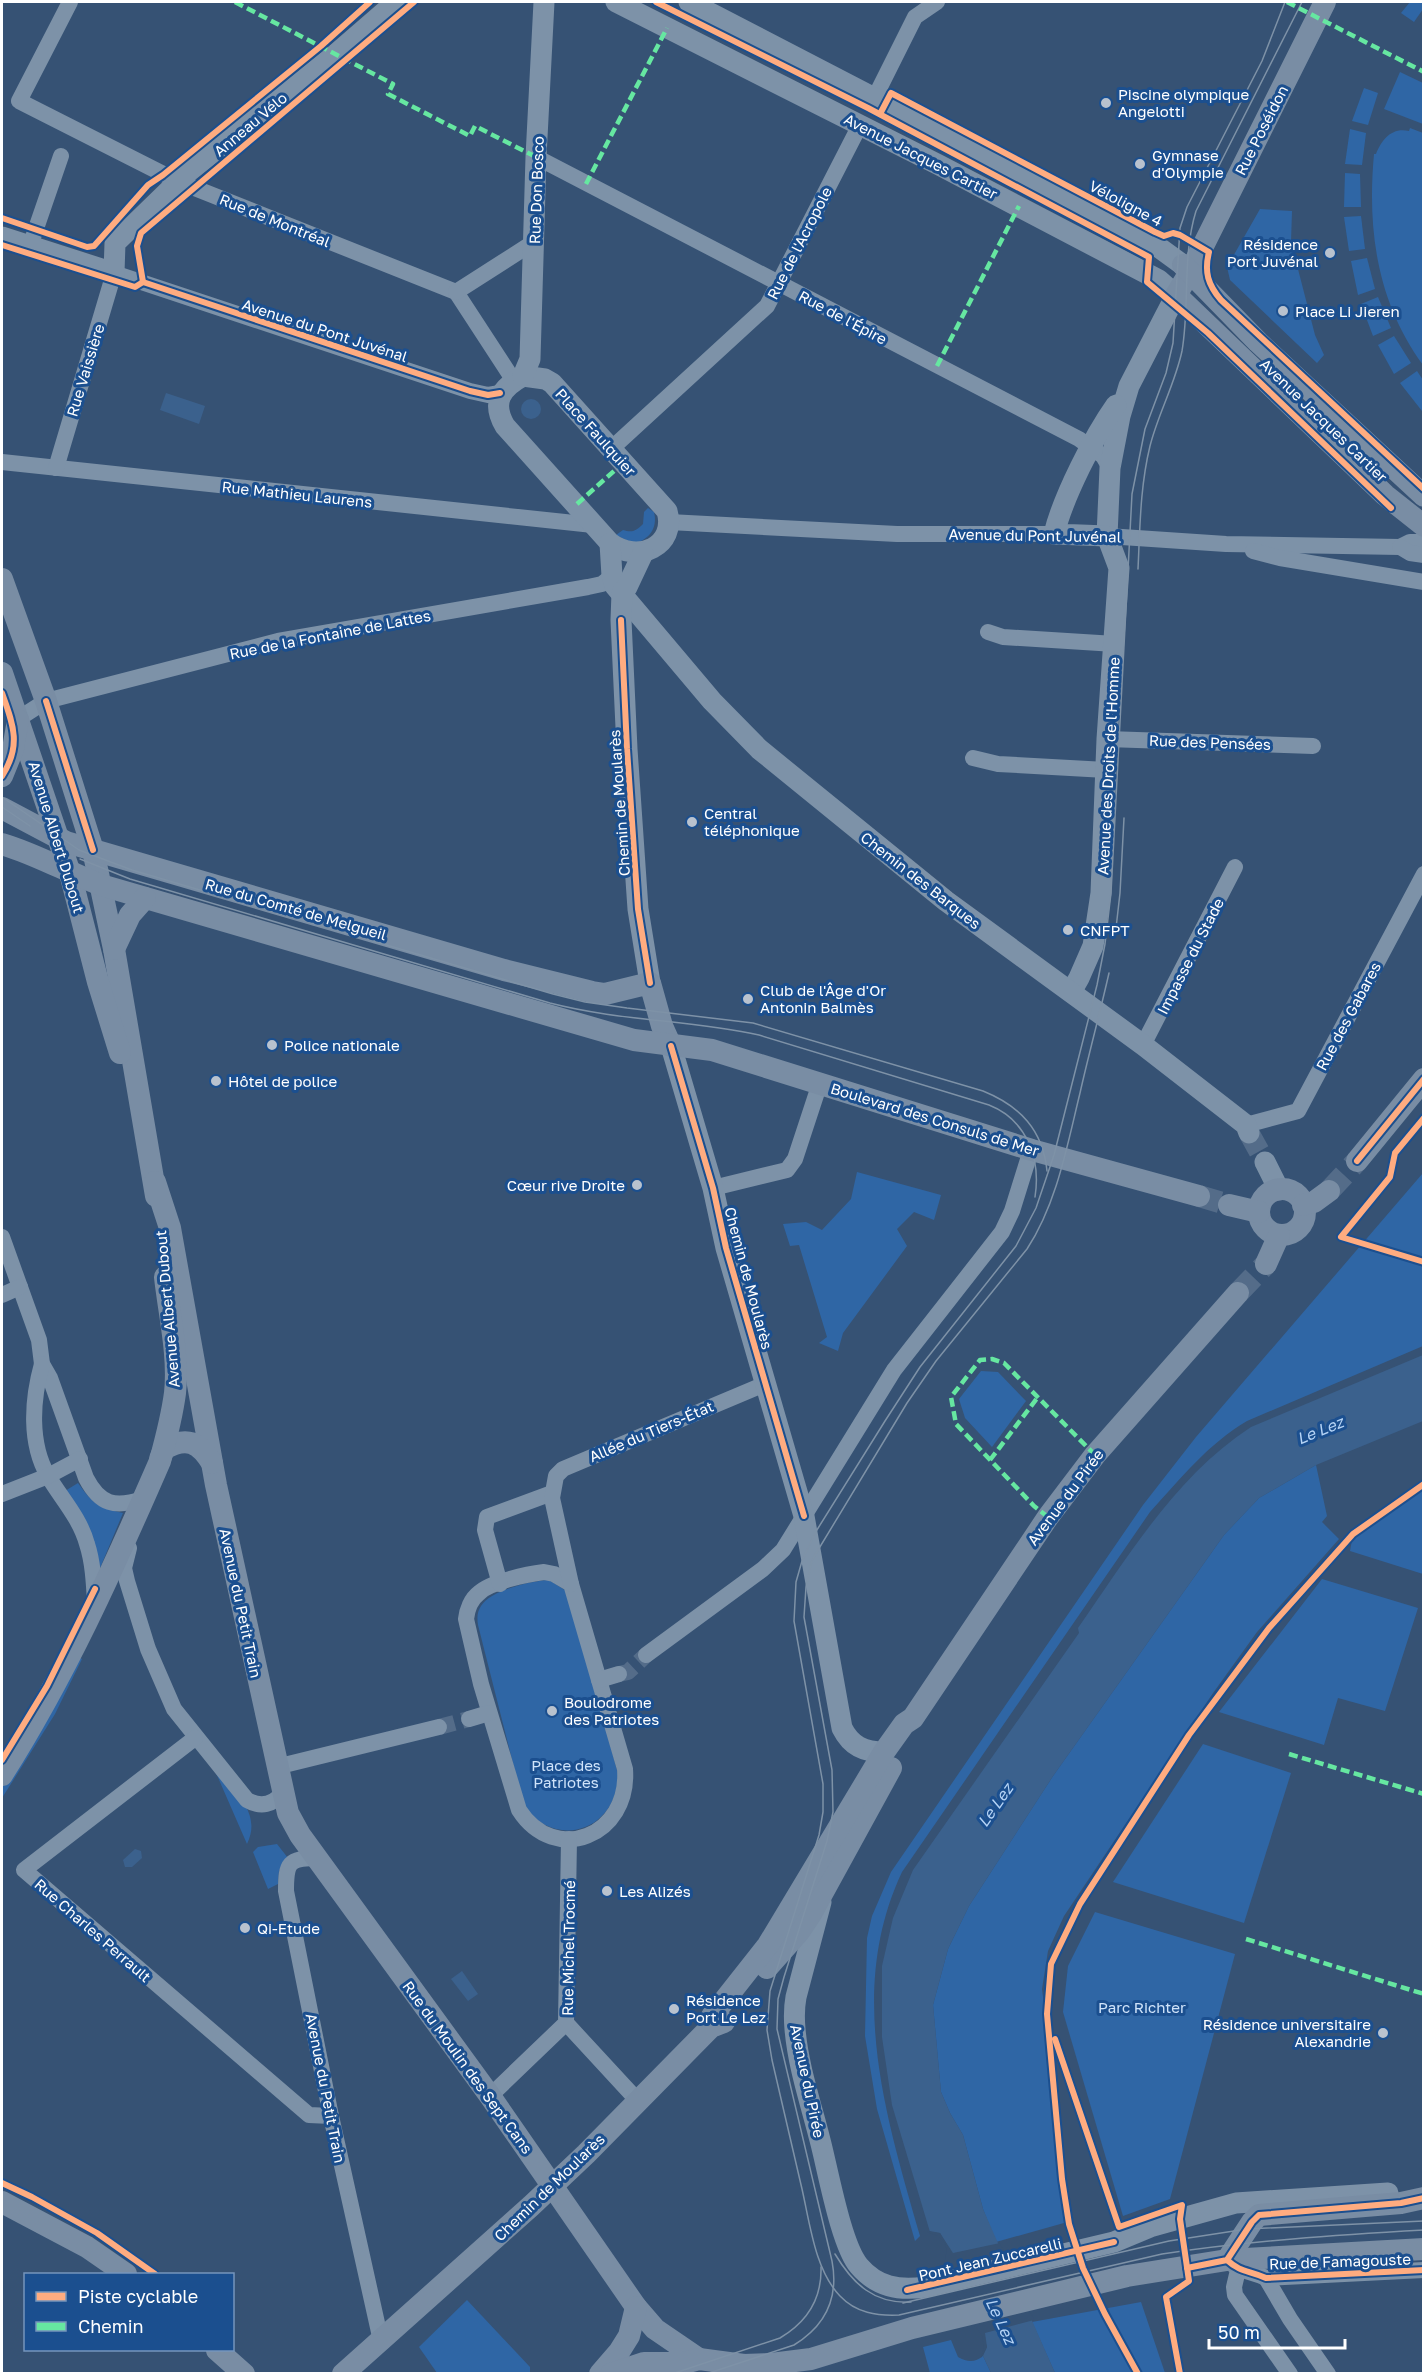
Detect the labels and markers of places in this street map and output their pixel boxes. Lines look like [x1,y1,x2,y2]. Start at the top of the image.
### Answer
place label: Piscine olympique Angelotti [1118,85,1249,120]
marker: Piscine olympique Angelotti [1099,96,1113,110]
place label: Gymnase d'Olympie [1152,146,1224,181]
marker: Gymnase d'Olympie [1133,157,1147,171]
place label: Résidence Port Juvénal [1227,235,1318,270]
marker: Résidence Port Juvénal [1323,246,1337,260]
place label: Place Li Jieren [1295,302,1400,320]
marker: Place Li Jieren [1276,304,1290,318]
place label: Central téléphonique [704,804,800,839]
marker: Central téléphonique [685,815,699,829]
place label: CNFPT [1080,921,1130,939]
marker: CNFPT [1061,923,1075,937]
place label: Club de l'Âge d'Or Antonin Balmès [760,981,886,1016]
marker: Club de l'Âge d'Or Antonin Balmès [741,992,755,1006]
place label: Police nationale [284,1036,400,1054]
marker: Police nationale [265,1038,279,1052]
place label: Hôtel de police [228,1072,338,1090]
marker: Hôtel de police [209,1074,223,1088]
place label: Cœur rive Droite [507,1176,625,1194]
marker: Cœur rive Droite [630,1178,644,1192]
place label: Boulodrome des Patriotes [564,1693,659,1728]
marker: Boulodrome des Patriotes [545,1704,559,1718]
place label: Les Alizés [619,1882,691,1900]
marker: Les Alizés [600,1884,614,1898]
place label: Qi-Etude [257,1919,320,1937]
marker: Qi-Etude [238,1921,252,1935]
place label: Résidence Port Le Lez [686,1991,767,2026]
marker: Résidence Port Le Lez [667,2002,681,2016]
place label: Résidence universitaire Alexandrie [1203,2015,1371,2050]
marker: Résidence universitaire Alexandrie [1376,2026,1390,2040]

